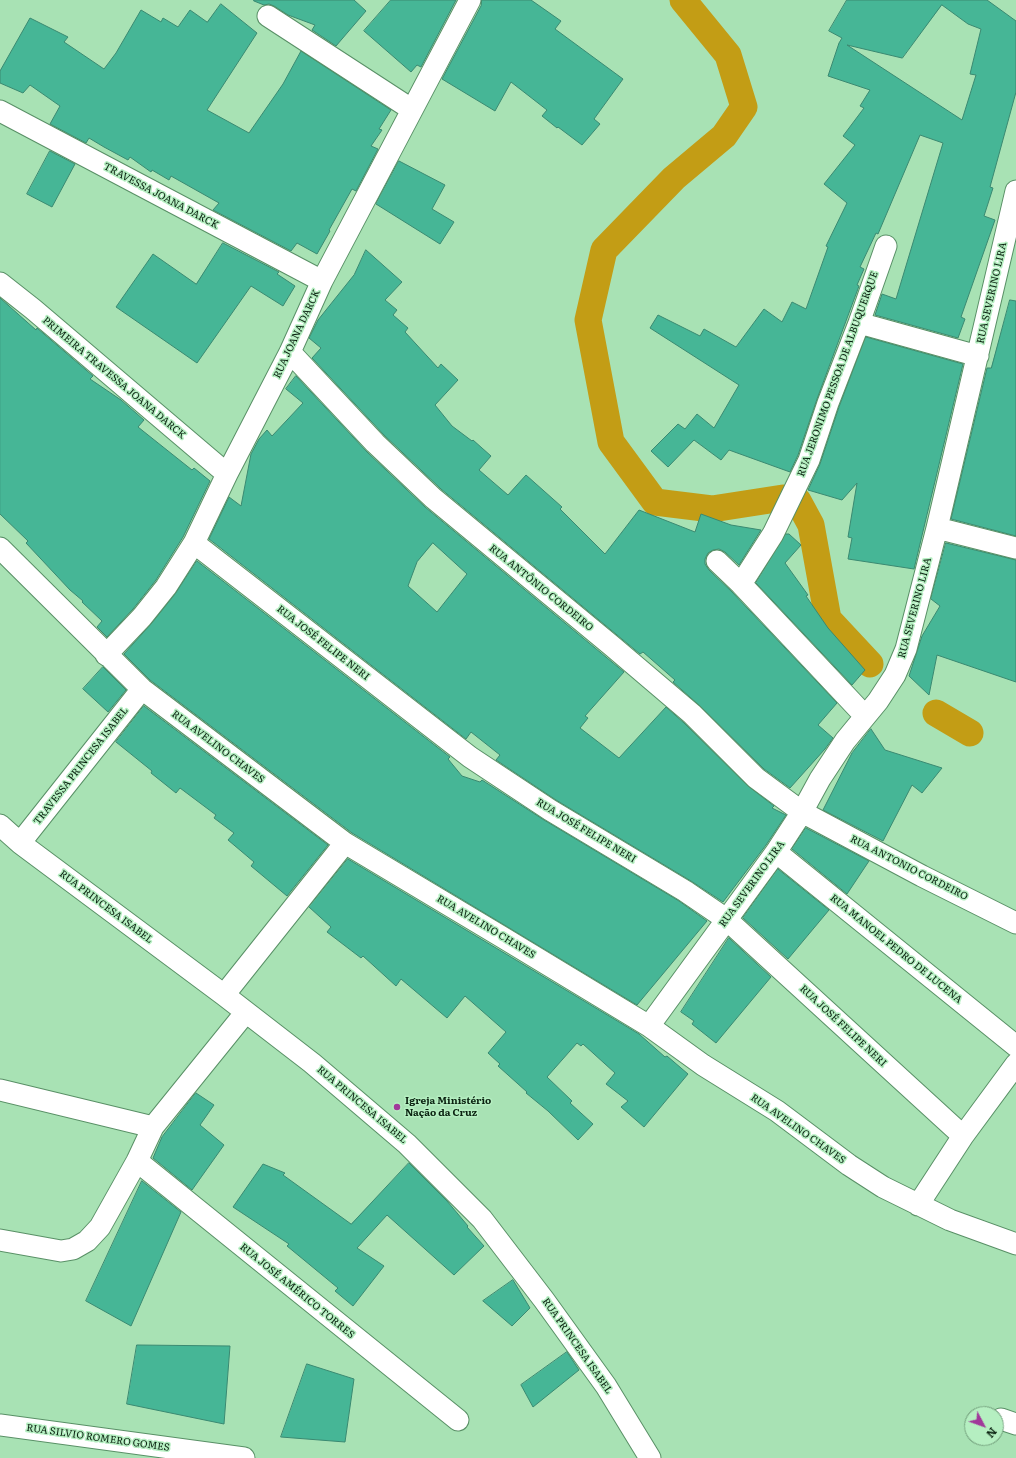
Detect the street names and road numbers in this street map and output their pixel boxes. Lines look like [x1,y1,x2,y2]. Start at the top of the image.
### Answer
street label: TRAVESSA JOANA DARCK [101,160,221,232]
street label: RUA SEVERINO LIRA [975,241,1009,345]
street label: RUA JERONIMO PESSOA DE ALBUQUERQUE [795,270,881,478]
street label: RUA JOANA DARCK [271,288,323,380]
street label: PRIMEIRA TRAVESSA JOANA DARCK [40,314,188,442]
street label: RUA ANTÔNIO CORDEIRO [487,542,595,634]
street label: RUA SEVERINO LIRA [896,556,934,660]
street label: RUA JOSÉ FELIPE NERI [274,603,372,683]
street label: TRAVESSA PRINCESA ISABEL [31,705,131,827]
street label: RUA AVELINO CHAVES [169,708,267,786]
street label: RUA JOSÉ FELIPE NERI [534,796,638,866]
street label: RUA ANTONIO CORDEIRO [848,833,970,903]
street label: RUA SEVERINO LIRA [717,839,787,929]
street label: RUA PRINCESA ISABEL [57,868,155,946]
street label: RUA MANOEL PEDRO DE LUCENA [828,892,964,1006]
street label: RUA AVELINO CHAVES [434,893,538,961]
street label: RUA JOSÉ FELIPE NERI [797,983,889,1069]
street label: RUA PRINCESA ISABEL [314,1064,410,1146]
street label: RUA AVELINO CHAVES [748,1092,848,1166]
street label: RUA JOSÉ AMÉRICO TORRES [237,1241,357,1341]
street label: RUA PRINCESA ISABEL [539,1296,615,1396]
street label: RUA SILVIO ROMERO GOMES [26,1422,170,1454]

